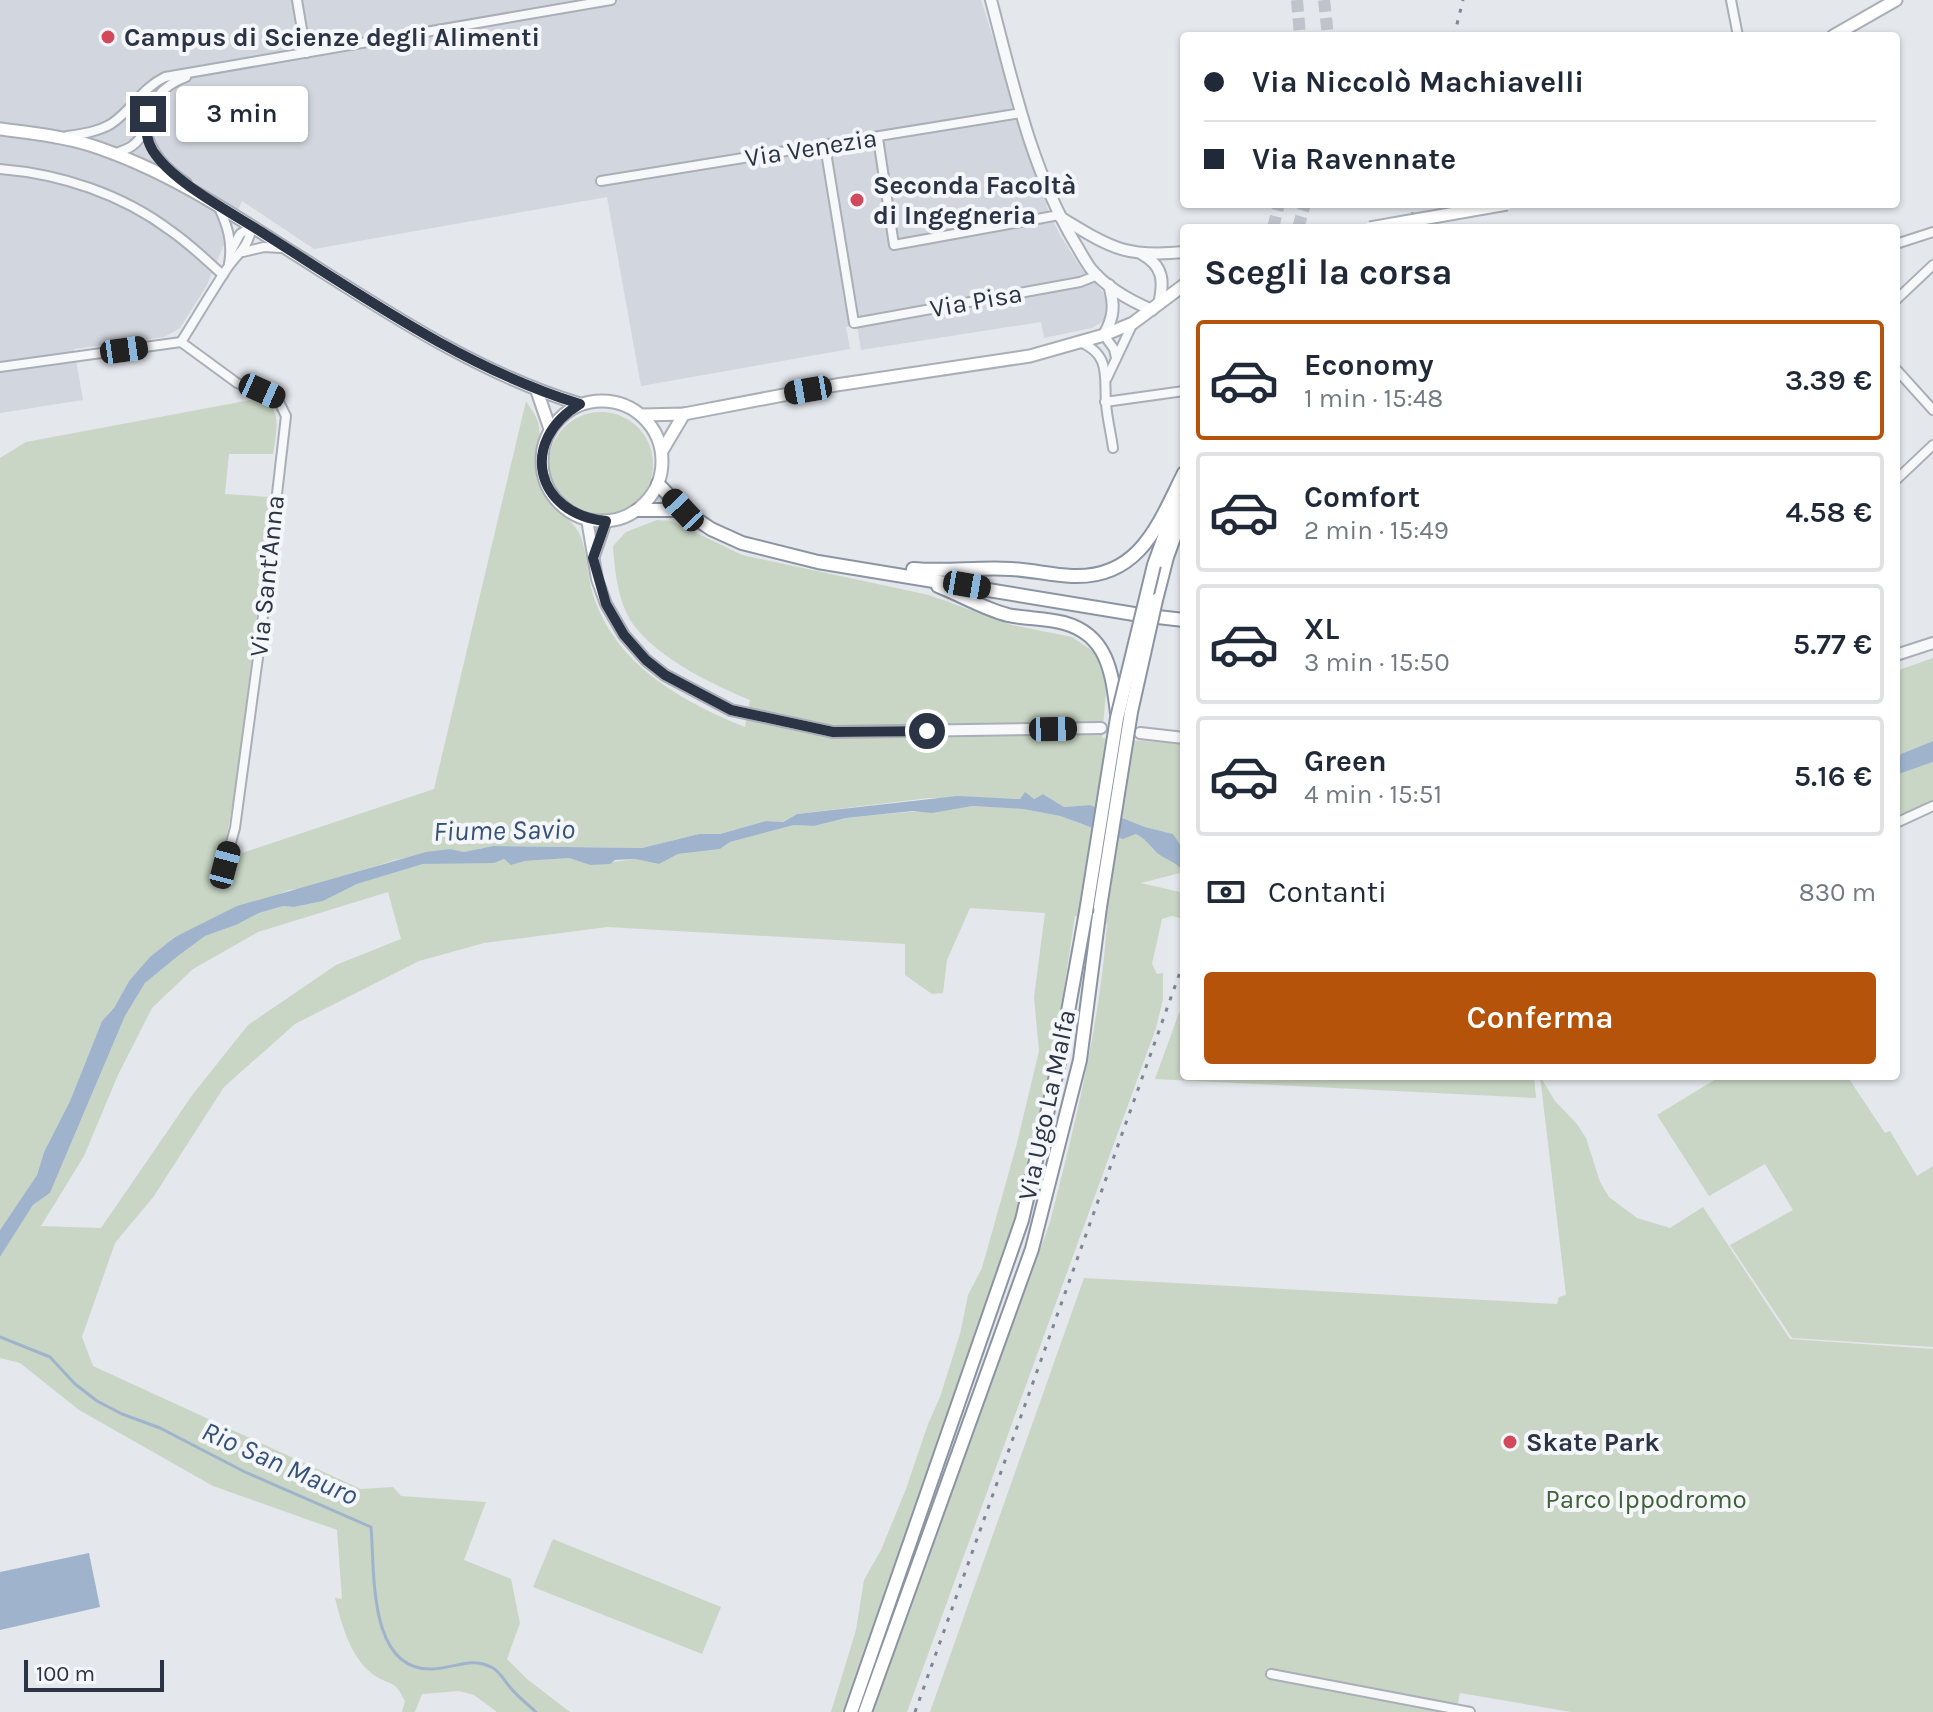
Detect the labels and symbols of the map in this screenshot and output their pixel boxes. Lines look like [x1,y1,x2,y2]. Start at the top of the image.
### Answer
place label: Campus di Scienze degli Alimenti [124,22,540,53]
marker: Campus di Scienze degli Alimenti [99,28,117,46]
callout: 3 min [176,86,308,142]
route end [130,96,166,132]
street label: Via Venezia [743,122,879,174]
place label: Seconda Facoltà di Ingegneria [873,170,1076,231]
marker: Seconda Facoltà di Ingegneria [848,191,866,209]
street label: Via Pisa [928,278,1024,324]
car [99,335,149,365]
car [235,370,289,412]
car [782,374,834,406]
car [658,484,708,536]
street label: Via Sant'Anna [243,494,291,658]
car [941,569,993,601]
route start [909,713,945,749]
car [1029,717,1077,741]
water label: Fiume Savio [433,812,575,848]
car [207,839,243,891]
street label: Via Ugo La Malfa [1012,1007,1082,1203]
water label: Rio San Mauro [197,1414,363,1512]
place label: Skate Park [1526,1427,1660,1458]
marker: Skate Park [1501,1433,1519,1451]
park label: Parco Ippodromo [1545,1484,1747,1515]
scale bar [24,1656,164,1692]

